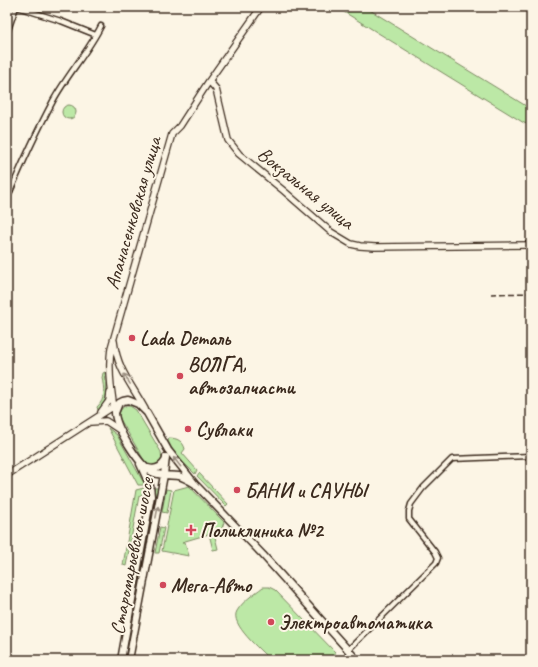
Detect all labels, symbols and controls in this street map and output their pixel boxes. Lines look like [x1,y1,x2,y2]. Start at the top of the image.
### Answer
street label: Апанасенковская улица [99,132,167,292]
street label: Вокзальная улица [253,141,360,235]
place label: Lada Dеталь [140,326,232,351]
marker: Lada Dеталь [127,333,137,343]
place label: ВОЛГА, автозапчасти [188,352,296,400]
marker: ВОЛГА, автозапчасти [175,371,185,381]
one-way arrow [123,374,131,385]
place label: Сувлаки [196,417,254,442]
marker: Сувлаки [183,424,193,434]
one-way arrow [173,456,182,467]
street label: Старомарьевское шоссе [105,474,160,637]
place label: БАНИ и САУНЫ [245,478,370,503]
marker: БАНИ и САУНЫ [232,485,242,495]
one-way arrow [154,506,162,519]
place label: Поликлиника №2 [200,518,325,543]
marker: Поликлиника №2 [185,524,197,536]
place label: Мега-Авто [171,573,253,598]
marker: Мега-Авто [158,580,168,590]
place label: Электроавтоматика [279,610,433,635]
marker: Электроавтоматика [266,617,276,627]

